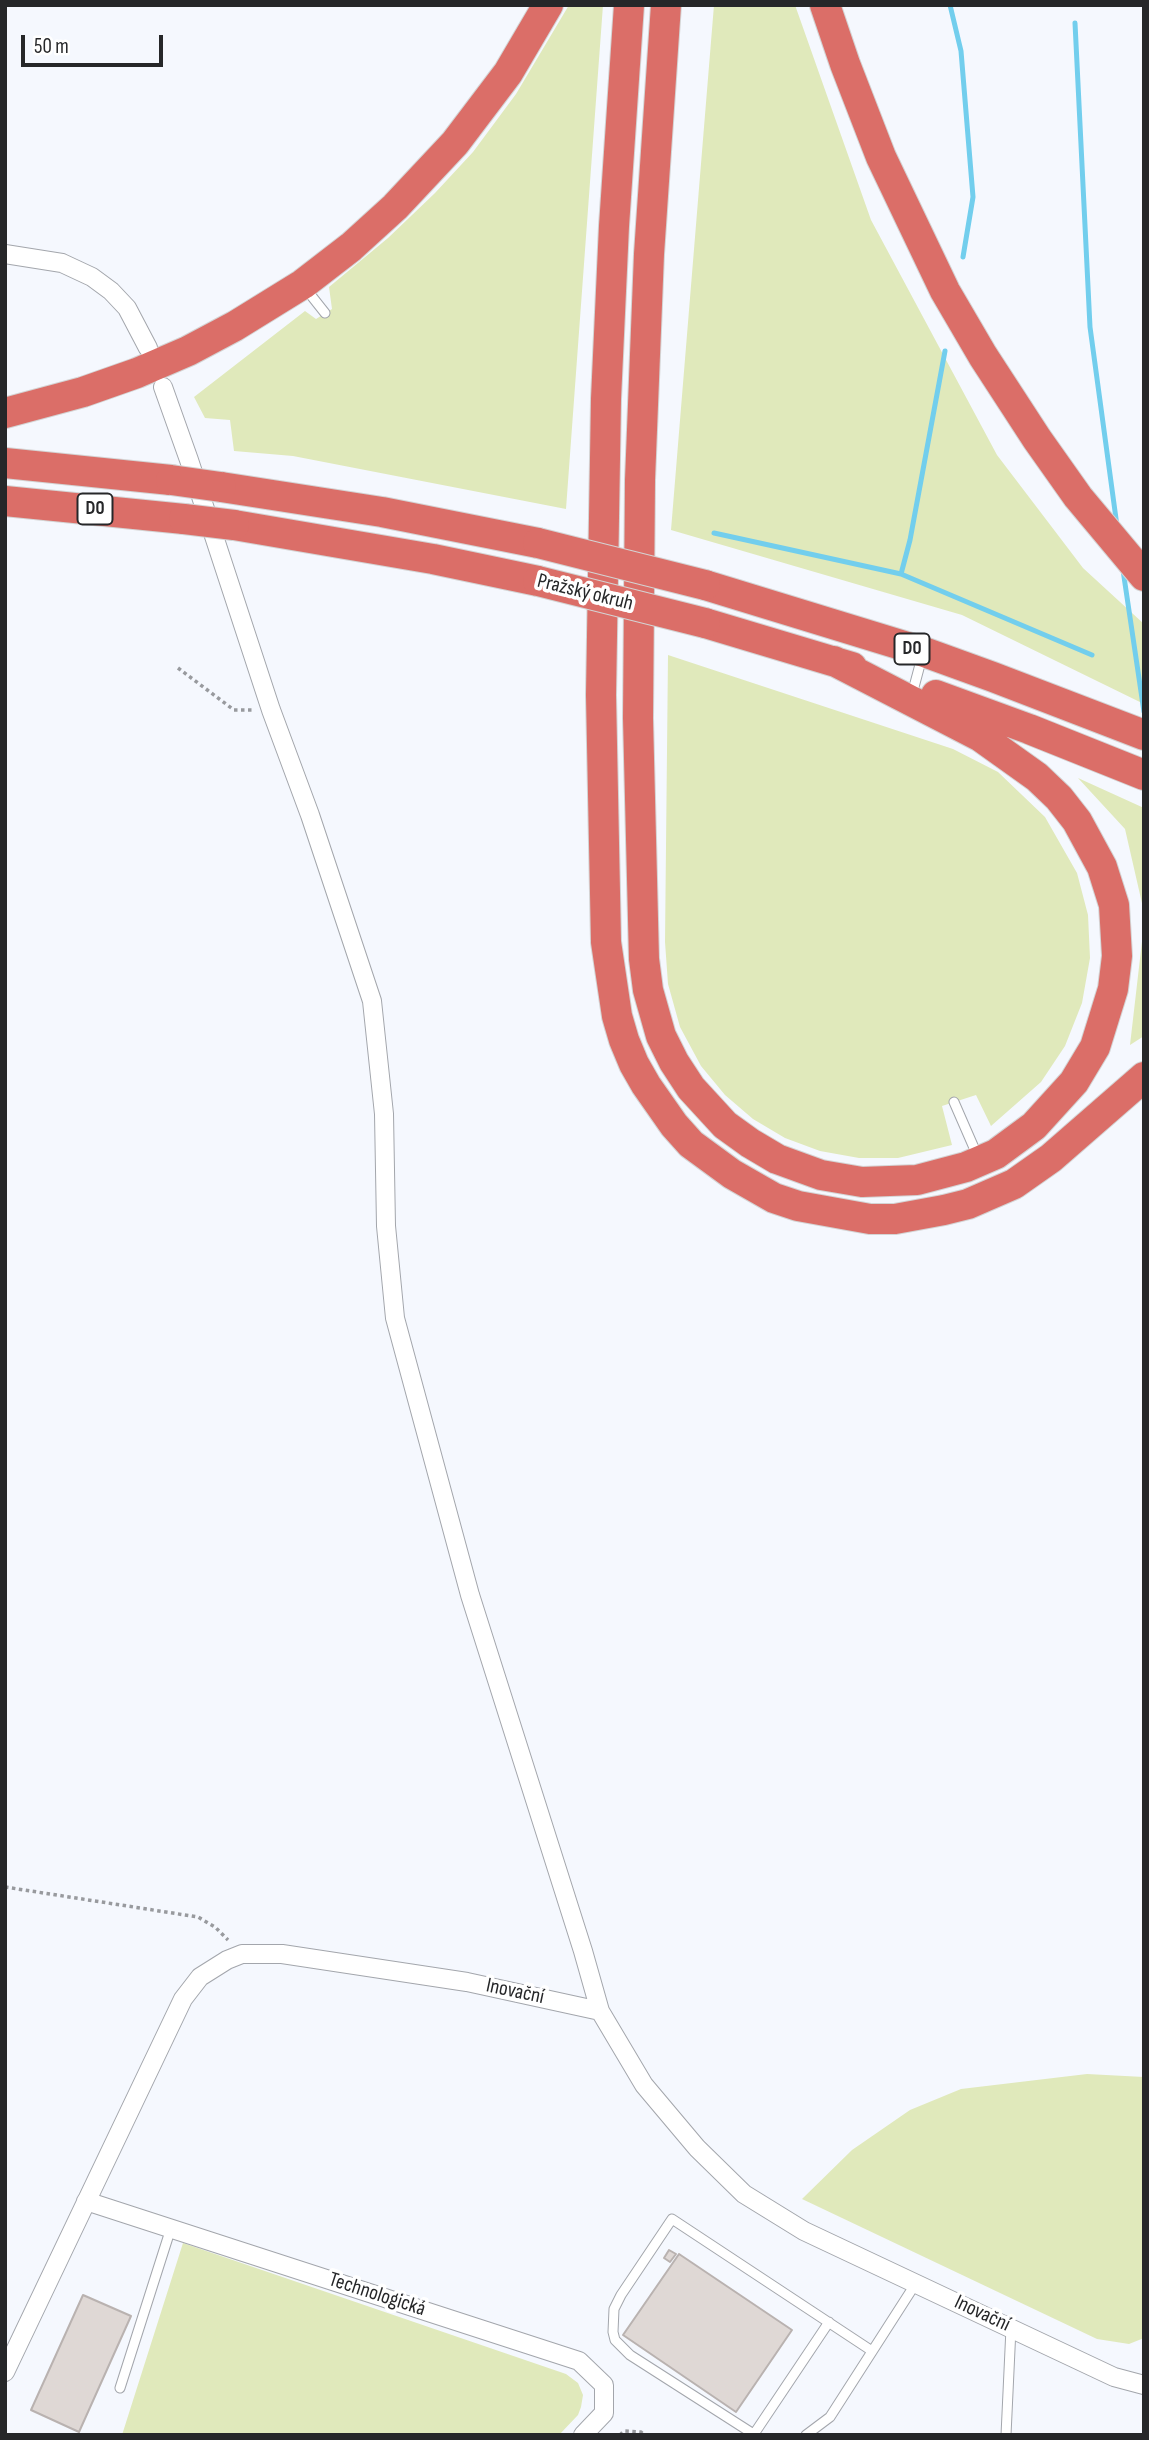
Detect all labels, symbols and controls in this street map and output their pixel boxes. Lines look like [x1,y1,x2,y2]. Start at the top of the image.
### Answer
scale bar [24,21,166,65]
text: 50 m [34,34,69,59]
road number: D0 [78,494,112,524]
street label: Pražský okruh [535,569,635,617]
road number: D0 [894,634,930,664]
street label: Inovační [484,1974,546,2010]
street label: Technologická [326,2268,428,2322]
street label: Inovační [950,2290,1014,2338]

